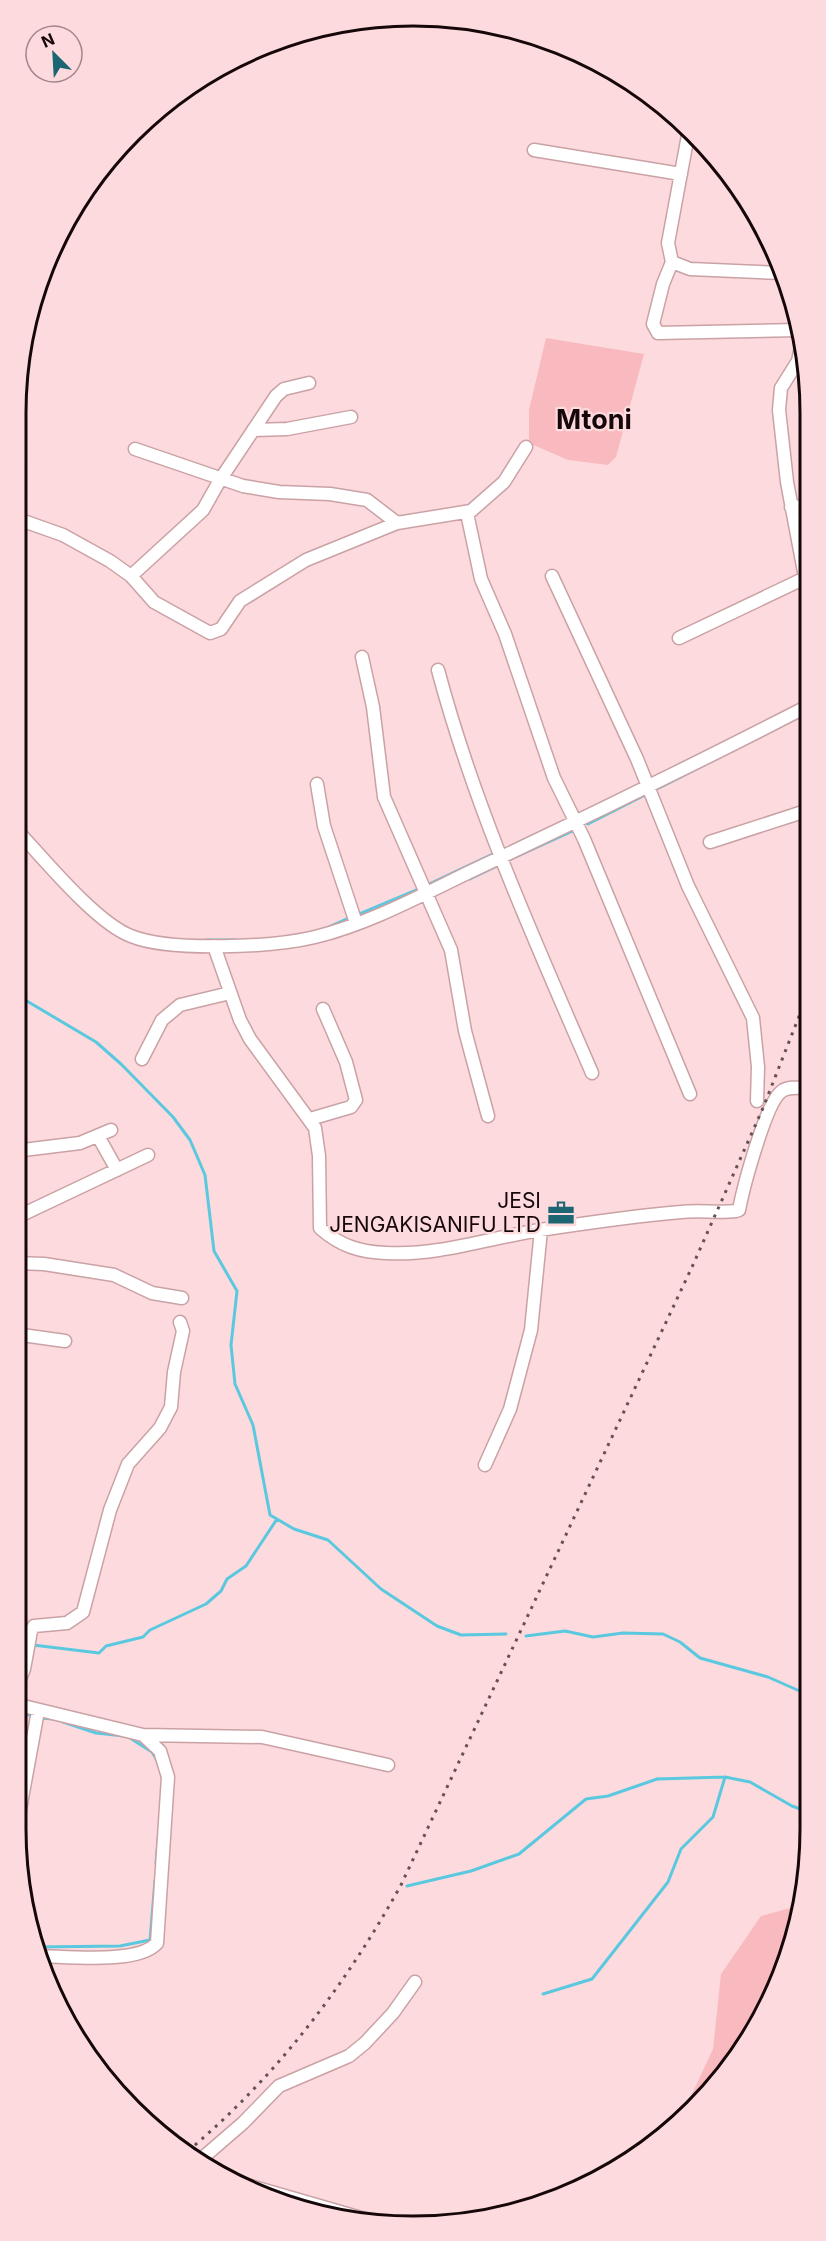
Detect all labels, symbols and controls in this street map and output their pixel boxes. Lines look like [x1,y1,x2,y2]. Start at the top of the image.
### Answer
north arrow [24,24,84,84]
text: N [38,29,58,52]
district label: Mtoni [556,403,632,436]
place label: JESI JENGAKISANIFU LTD [329,1188,541,1237]
office icon: JESI JENGAKISANIFU LTD [546,1198,576,1228]

